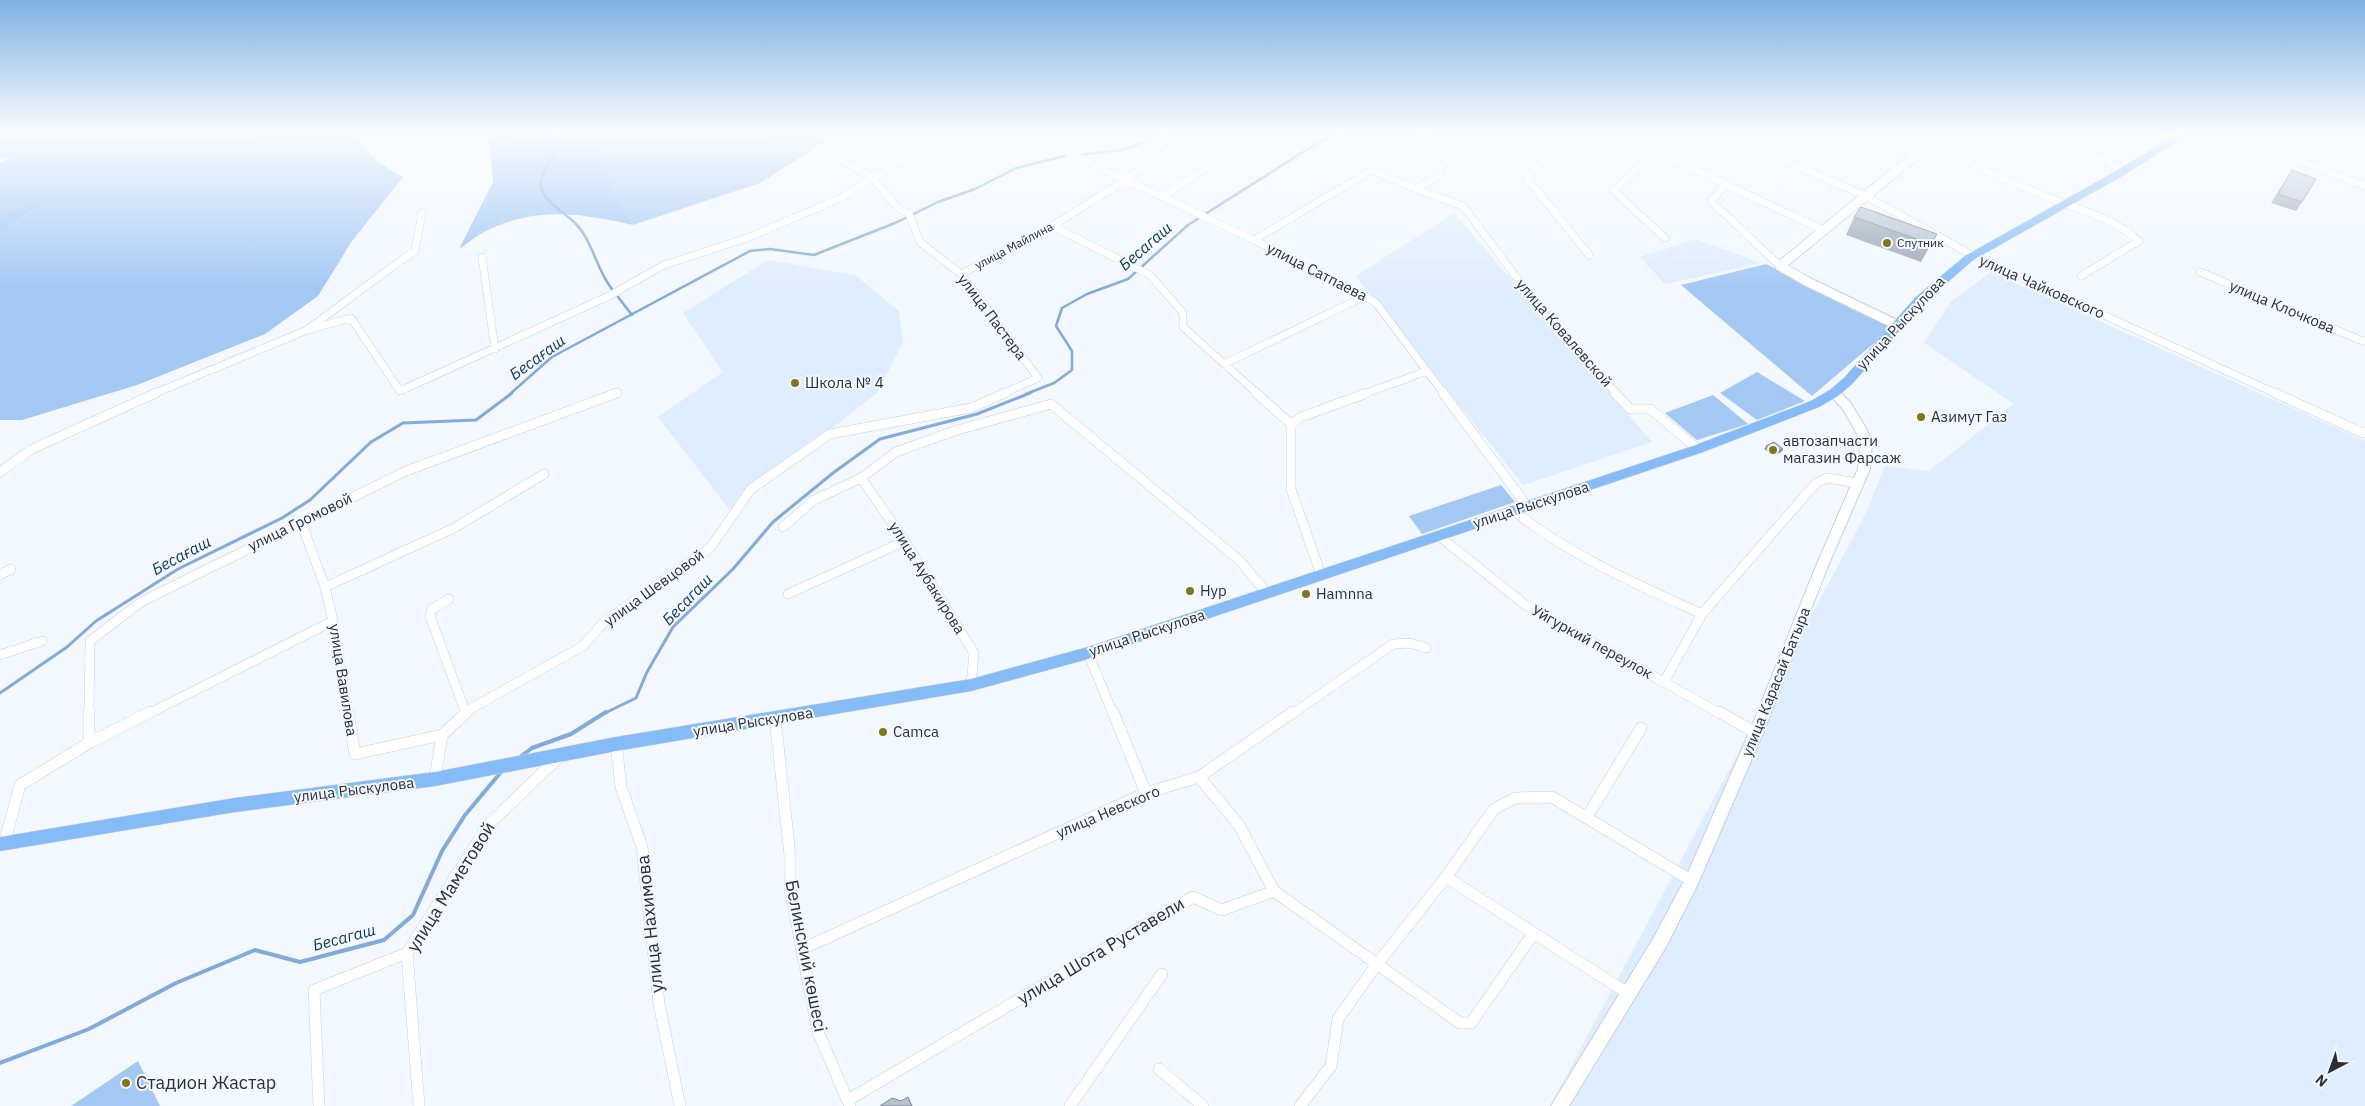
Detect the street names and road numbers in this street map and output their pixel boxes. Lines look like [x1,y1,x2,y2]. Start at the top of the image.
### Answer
street label: улица Майлина [972,218,1056,273]
street label: улица Сатпаева [1264,238,1371,305]
street label: улица Чайковского [1977,250,2108,323]
street label: улица Пастера [954,270,1031,364]
street label: улица Рыскулова [1852,272,1949,373]
street label: улица Ковалевской [1512,275,1617,391]
street label: улица Клочкова [2227,276,2338,337]
street label: улица Рыскулова [1470,477,1591,532]
street label: улица Громовой [245,488,355,555]
street label: улица Аубакирова [885,518,970,637]
street label: улица Шевцовой [600,545,707,630]
street label: Уйгуркий переулок [1528,600,1656,683]
street label: улица Карасай Батыра [1737,604,1814,759]
street label: улица Рыскулова [1086,605,1207,660]
street label: улица Вавилова [325,622,362,737]
street label: улица Рыскулова [692,703,814,740]
street label: улица Рыскулова [293,773,415,806]
street label: улица Невского [1053,781,1163,842]
street label: улица Маметовой [401,817,500,956]
street label: улица Нахимова [631,854,668,994]
street label: Белинский көшесi [780,878,833,1034]
street label: улица Шота Руставели [1013,892,1188,1010]

